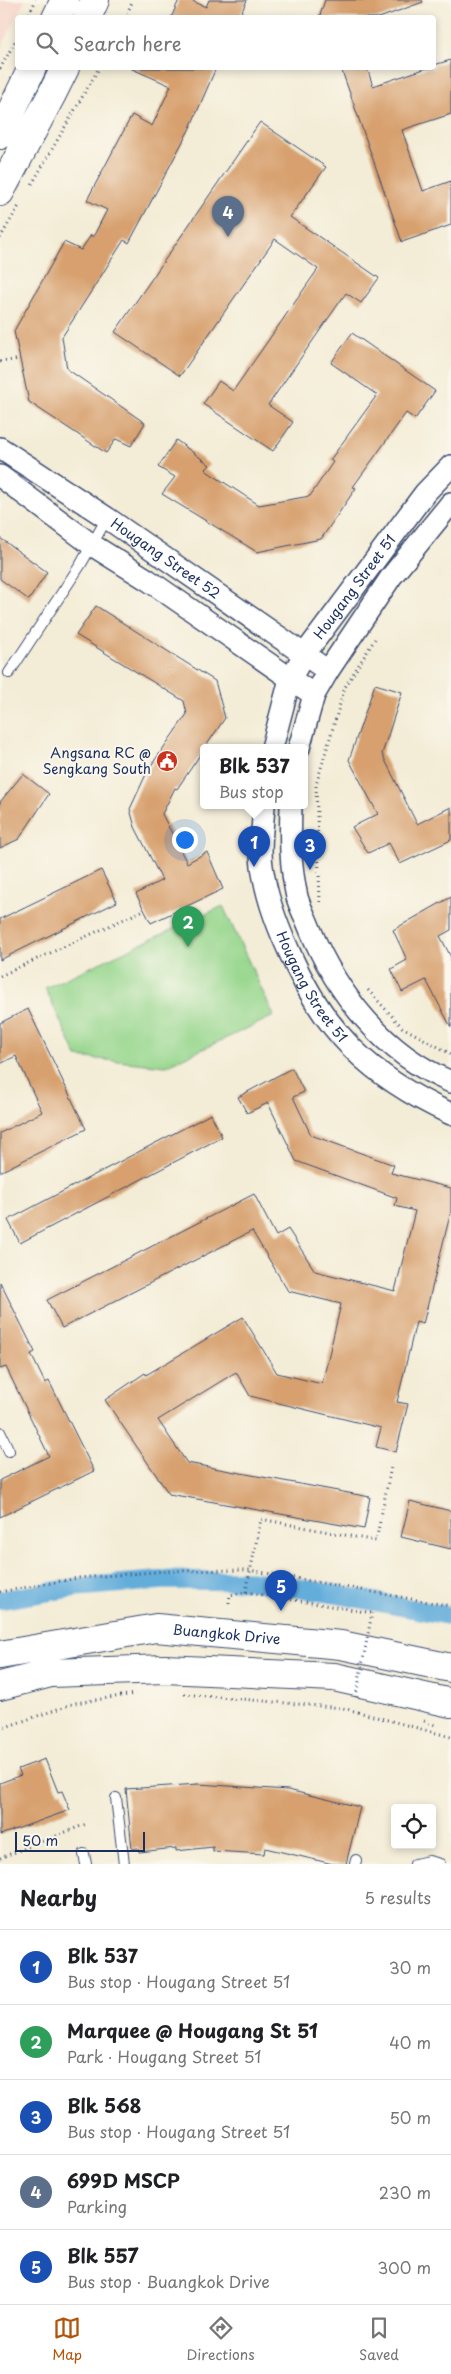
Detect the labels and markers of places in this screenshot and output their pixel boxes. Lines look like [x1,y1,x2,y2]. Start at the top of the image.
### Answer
pin: 4 [212,196,244,237]
place label: Angsana RC @ Sengkang South [42,742,151,779]
public building icon: Angsana RC @ Sengkang South [155,749,179,773]
pin: 1 [238,826,270,867]
pin: 3 [294,829,326,870]
pin: 2 [172,906,204,947]
pin: 5 [265,1570,297,1611]

